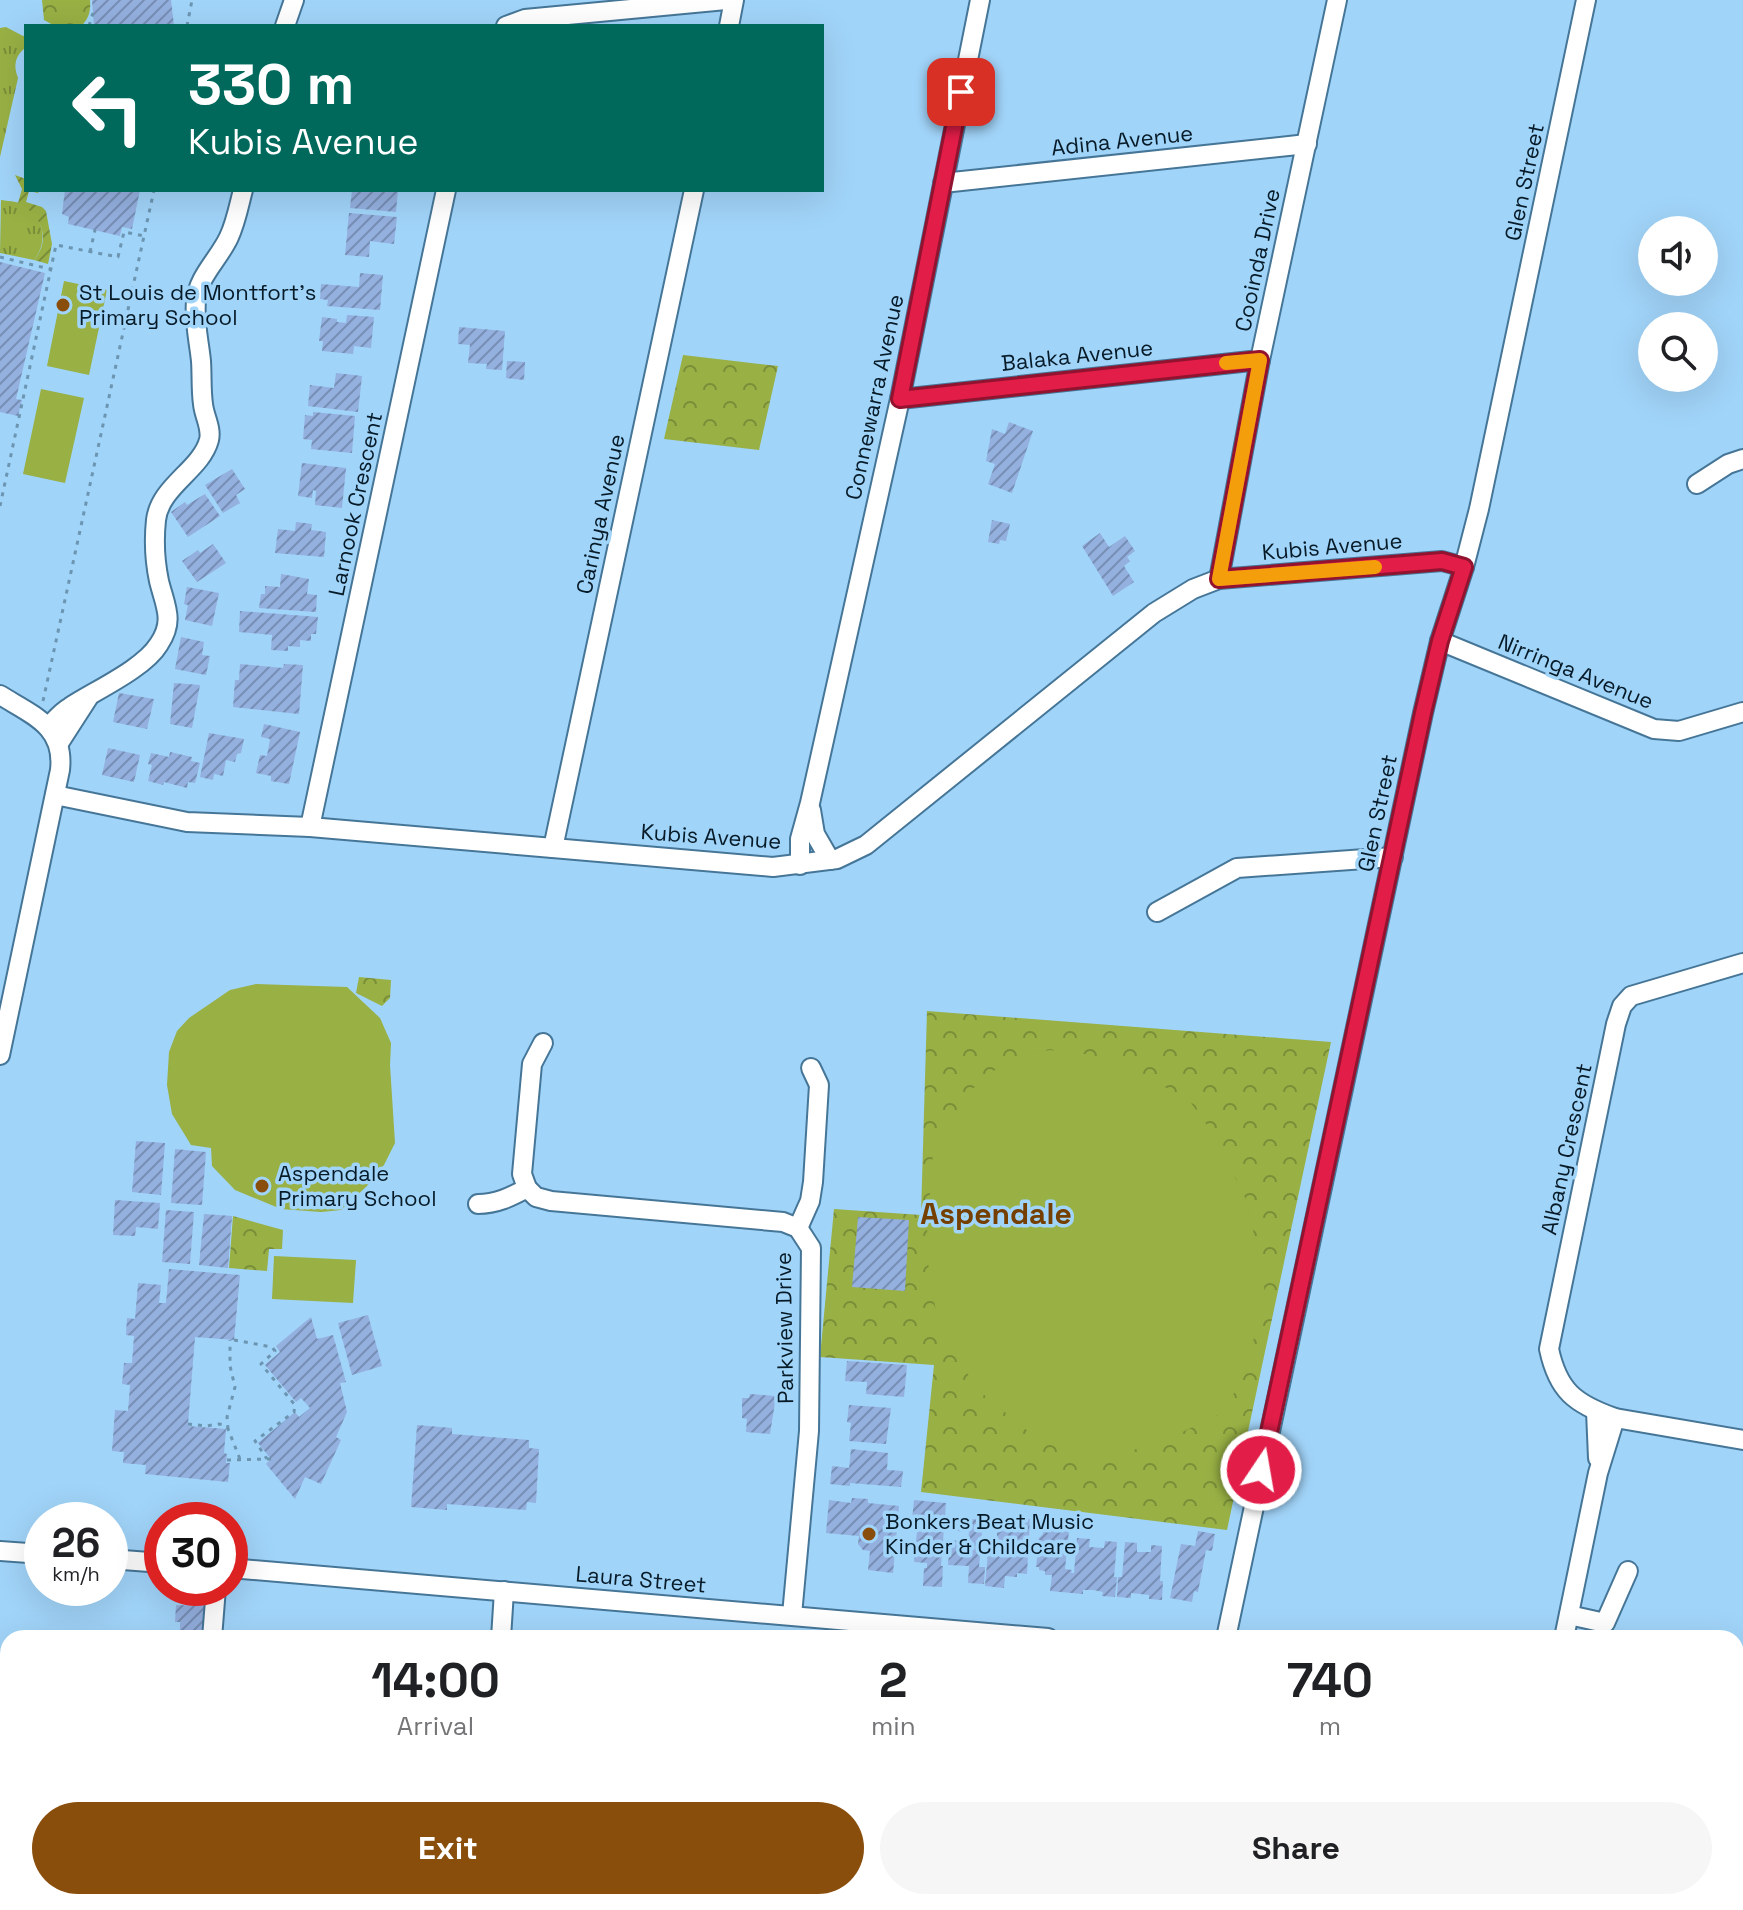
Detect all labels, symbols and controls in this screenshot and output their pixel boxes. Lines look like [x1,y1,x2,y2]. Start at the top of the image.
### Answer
text: 330 m [188,49,354,120]
icon: left [56,56,160,160]
pin [927,58,995,126]
icon: arrive [939,70,983,114]
text: Kubis Avenue [188,119,419,165]
street label: Adina Avenue [1050,119,1194,161]
street label: Glen Street [1498,121,1550,243]
street label: Cooinda Drive [1228,186,1286,334]
map controls [1638,216,1718,392]
button: sound [1638,216,1718,296]
place label: St Louis de Montfort's Primary School [79,278,316,331]
street label: Connewarra Avenue [839,292,909,502]
marker: St Louis de Montfort's Primary School [54,296,72,314]
button: search [1638,312,1718,392]
street label: Balaka Avenue [1000,333,1154,377]
street label: Larnook Crescent [322,410,388,598]
street label: Carinya Avenue [569,431,631,597]
street label: Kubis Avenue [1261,526,1403,566]
street label: Nirringa Avenue [1494,627,1658,715]
street label: Glen Street [1351,752,1403,874]
street label: Kubis Avenue [640,817,782,855]
street label: Albany Crescent [1534,1061,1598,1237]
place label: Aspendale Primary School [278,1159,437,1212]
marker: Aspendale Primary School [253,1177,271,1195]
district label: Aspendale [920,1194,1072,1233]
street label: Parkview Drive [769,1252,799,1404]
position arrow [1219,1428,1303,1512]
speed limit sign: 30 [144,1502,248,1606]
place label: Bonkers Beat Music Kinder & Childcare [885,1507,1094,1560]
text: 26 [52,1518,100,1569]
marker: Bonkers Beat Music Kinder & Childcare [860,1525,878,1543]
street label: Laura Street [574,1559,708,1599]
text: km/h [52,1561,100,1587]
text: 14:00 [371,1650,500,1711]
text: 2 [879,1650,908,1711]
text: 740 [1287,1650,1373,1711]
text: Arrival [397,1709,474,1743]
text: min [871,1709,916,1743]
text: m [1319,1709,1341,1743]
button: Exit [32,1802,864,1894]
button: Share [880,1802,1712,1894]

